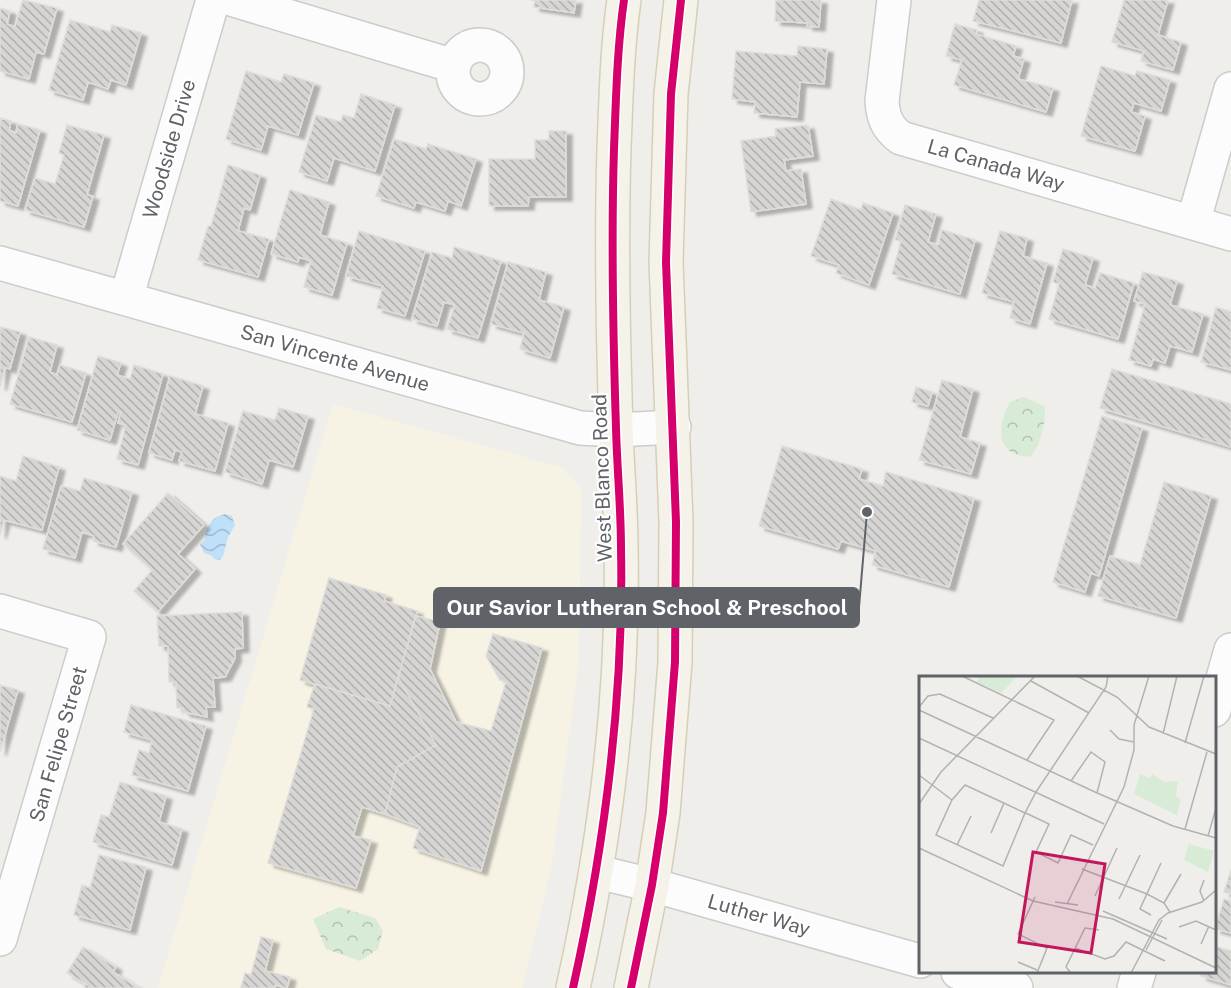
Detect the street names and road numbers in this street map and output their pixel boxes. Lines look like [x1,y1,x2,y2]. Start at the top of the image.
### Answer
street label: Woodside Drive [138,77,200,221]
street label: La Canada Way [925,134,1068,196]
street label: San Vincente Avenue [238,319,432,397]
street label: West Blanco Road [587,394,617,562]
street label: San Felipe Street [24,663,92,825]
street label: Luther Way [705,889,813,941]

